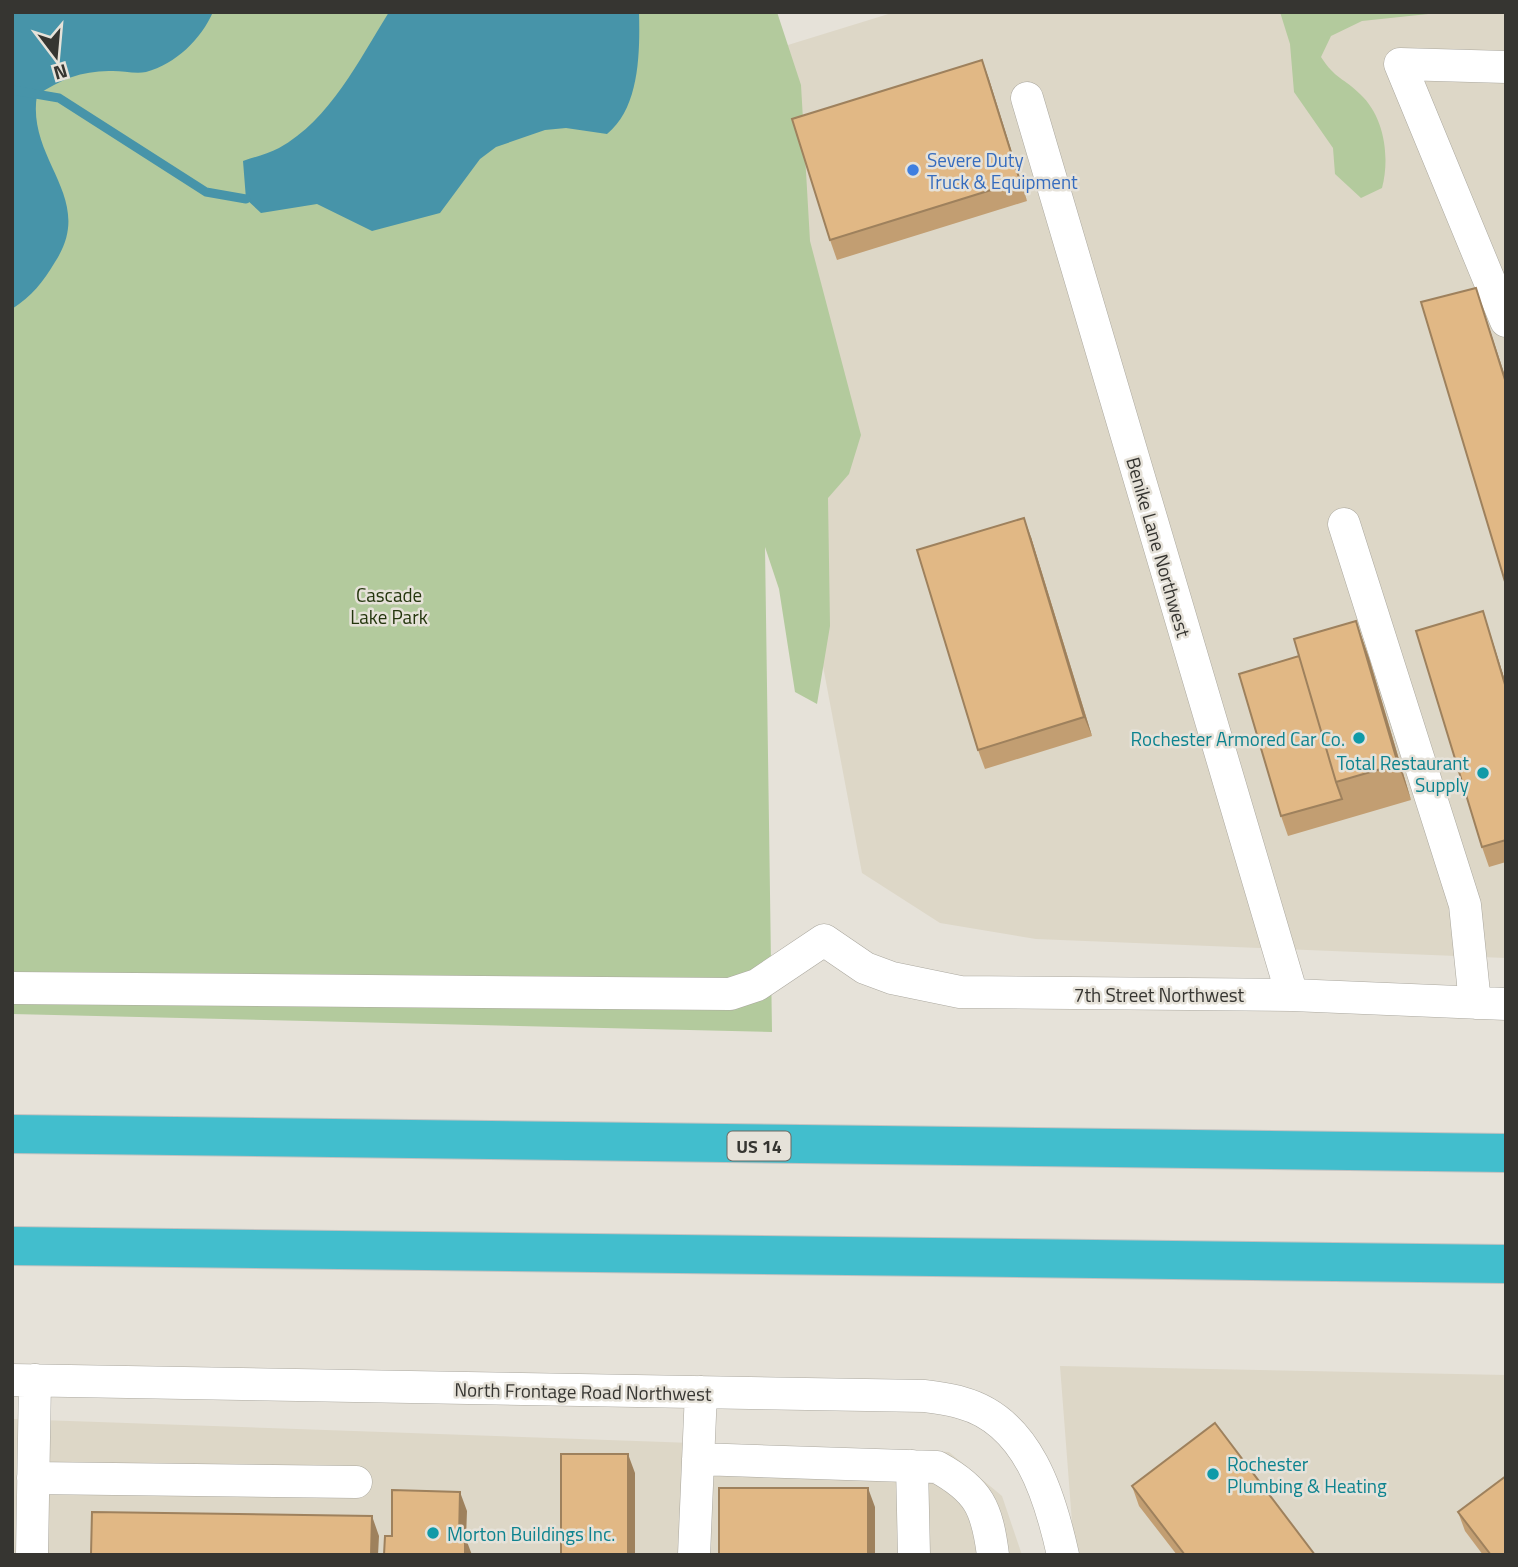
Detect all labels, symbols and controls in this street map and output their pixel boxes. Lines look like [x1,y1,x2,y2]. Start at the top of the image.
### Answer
north arrow [21,21,91,91]
text: N [50,57,71,89]
place label: Severe Duty Truck & Equipment [927,145,1078,196]
marker: Severe Duty Truck & Equipment [905,162,921,178]
street label: Benike Lane Northwest [1119,453,1199,641]
park label: Cascade Lake Park [350,580,428,631]
place label: Rochester Armored Car Co. [1131,724,1345,753]
marker: Rochester Armored Car Co. [1351,730,1367,746]
place label: Total Restaurant Supply [1337,748,1469,799]
marker: Total Restaurant Supply [1475,765,1491,781]
street label: 7th Street Northwest [1074,980,1245,1009]
road number: US 14 [728,1132,790,1161]
street label: North Frontage Road Northwest [454,1374,712,1408]
place label: Rochester Plumbing & Heating [1227,1449,1387,1500]
marker: Rochester Plumbing & Heating [1205,1466,1221,1482]
place label: Morton Buildings Inc. [447,1519,615,1548]
marker: Morton Buildings Inc. [425,1525,441,1541]

